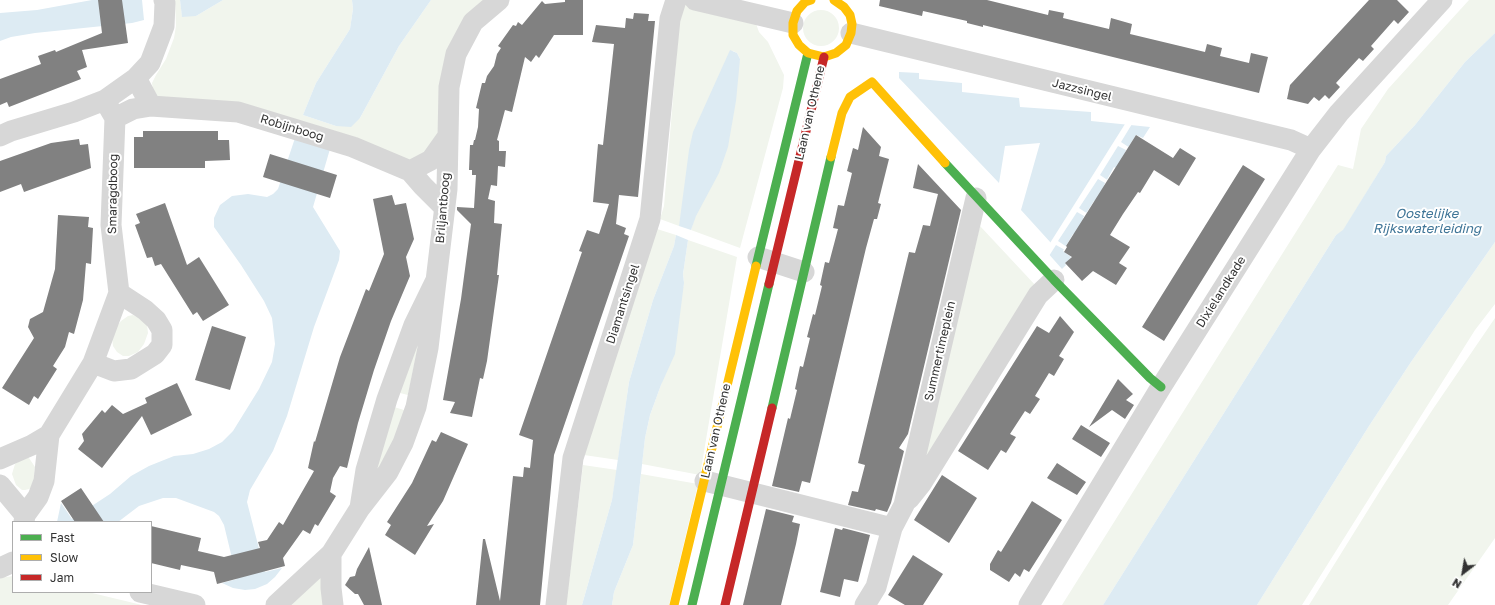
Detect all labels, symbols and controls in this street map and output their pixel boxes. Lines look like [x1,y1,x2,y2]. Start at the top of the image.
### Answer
street label: Laan van Othene [792,64,828,162]
street label: Jazzsingel [1051,76,1113,104]
street label: Robijnboog [259,112,325,144]
street label: Smaragdboog [105,154,121,234]
street label: Briljantboog [433,172,453,244]
water label: Oostelijke Rijkswaterleiding [1373,206,1481,237]
street label: Dixielandkade [1193,254,1249,330]
street label: Diamantsingel [603,262,643,346]
street label: Summertimeplein [921,300,959,402]
street label: Laan van Othene [698,382,734,480]
legend [12,521,152,593]
text: Fast [50,530,75,545]
text: Slow [50,550,78,565]
north arrow [1443,553,1483,593]
text: Jam [50,570,74,585]
text: N [1450,576,1463,591]

